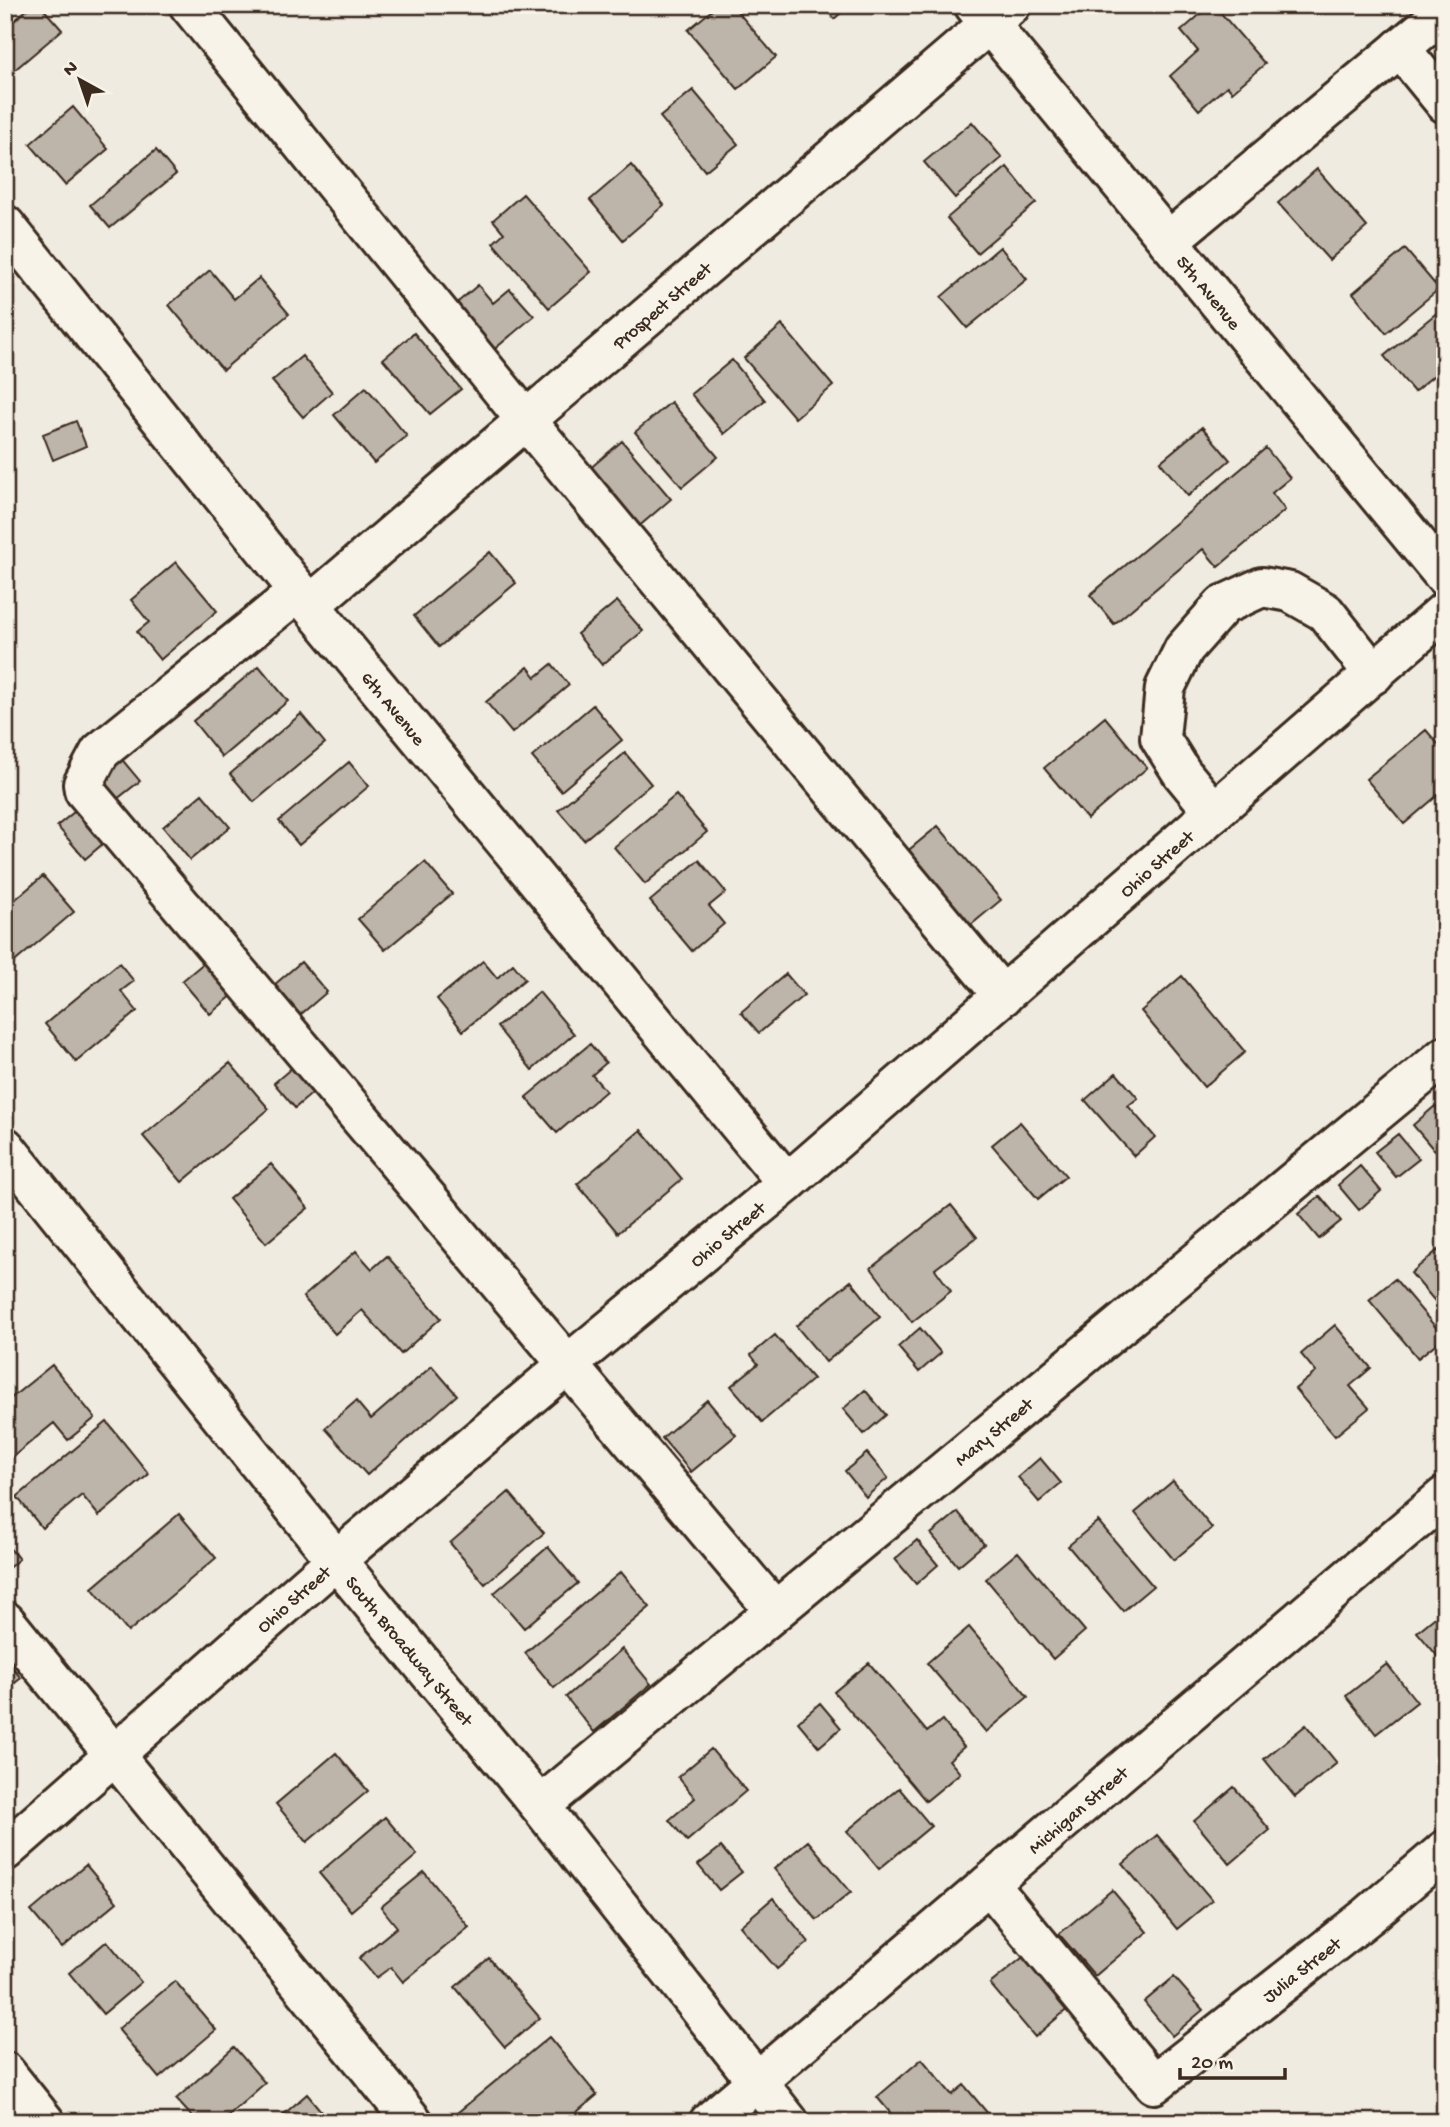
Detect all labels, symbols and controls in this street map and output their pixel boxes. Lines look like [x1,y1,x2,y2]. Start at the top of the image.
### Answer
north arrow [46,46,116,116]
text: N [59,57,83,82]
street label: 5th Avenue [1170,252,1245,336]
street label: Prospect Street [608,257,719,357]
street label: 6th Avenue [354,668,429,752]
street label: Ohio Street [1116,825,1201,904]
street label: Ohio Street [686,1197,773,1274]
street label: Mary Street [951,1393,1041,1473]
street label: Ohio Street [253,1561,338,1639]
street label: South Broadway Street [339,1572,478,1734]
street label: Michigan Street [1025,1761,1135,1861]
street label: Julia Street [1259,1932,1349,2009]
scale bar [1180,2036,1286,2080]
text: 20 m [1191,2052,1233,2077]

